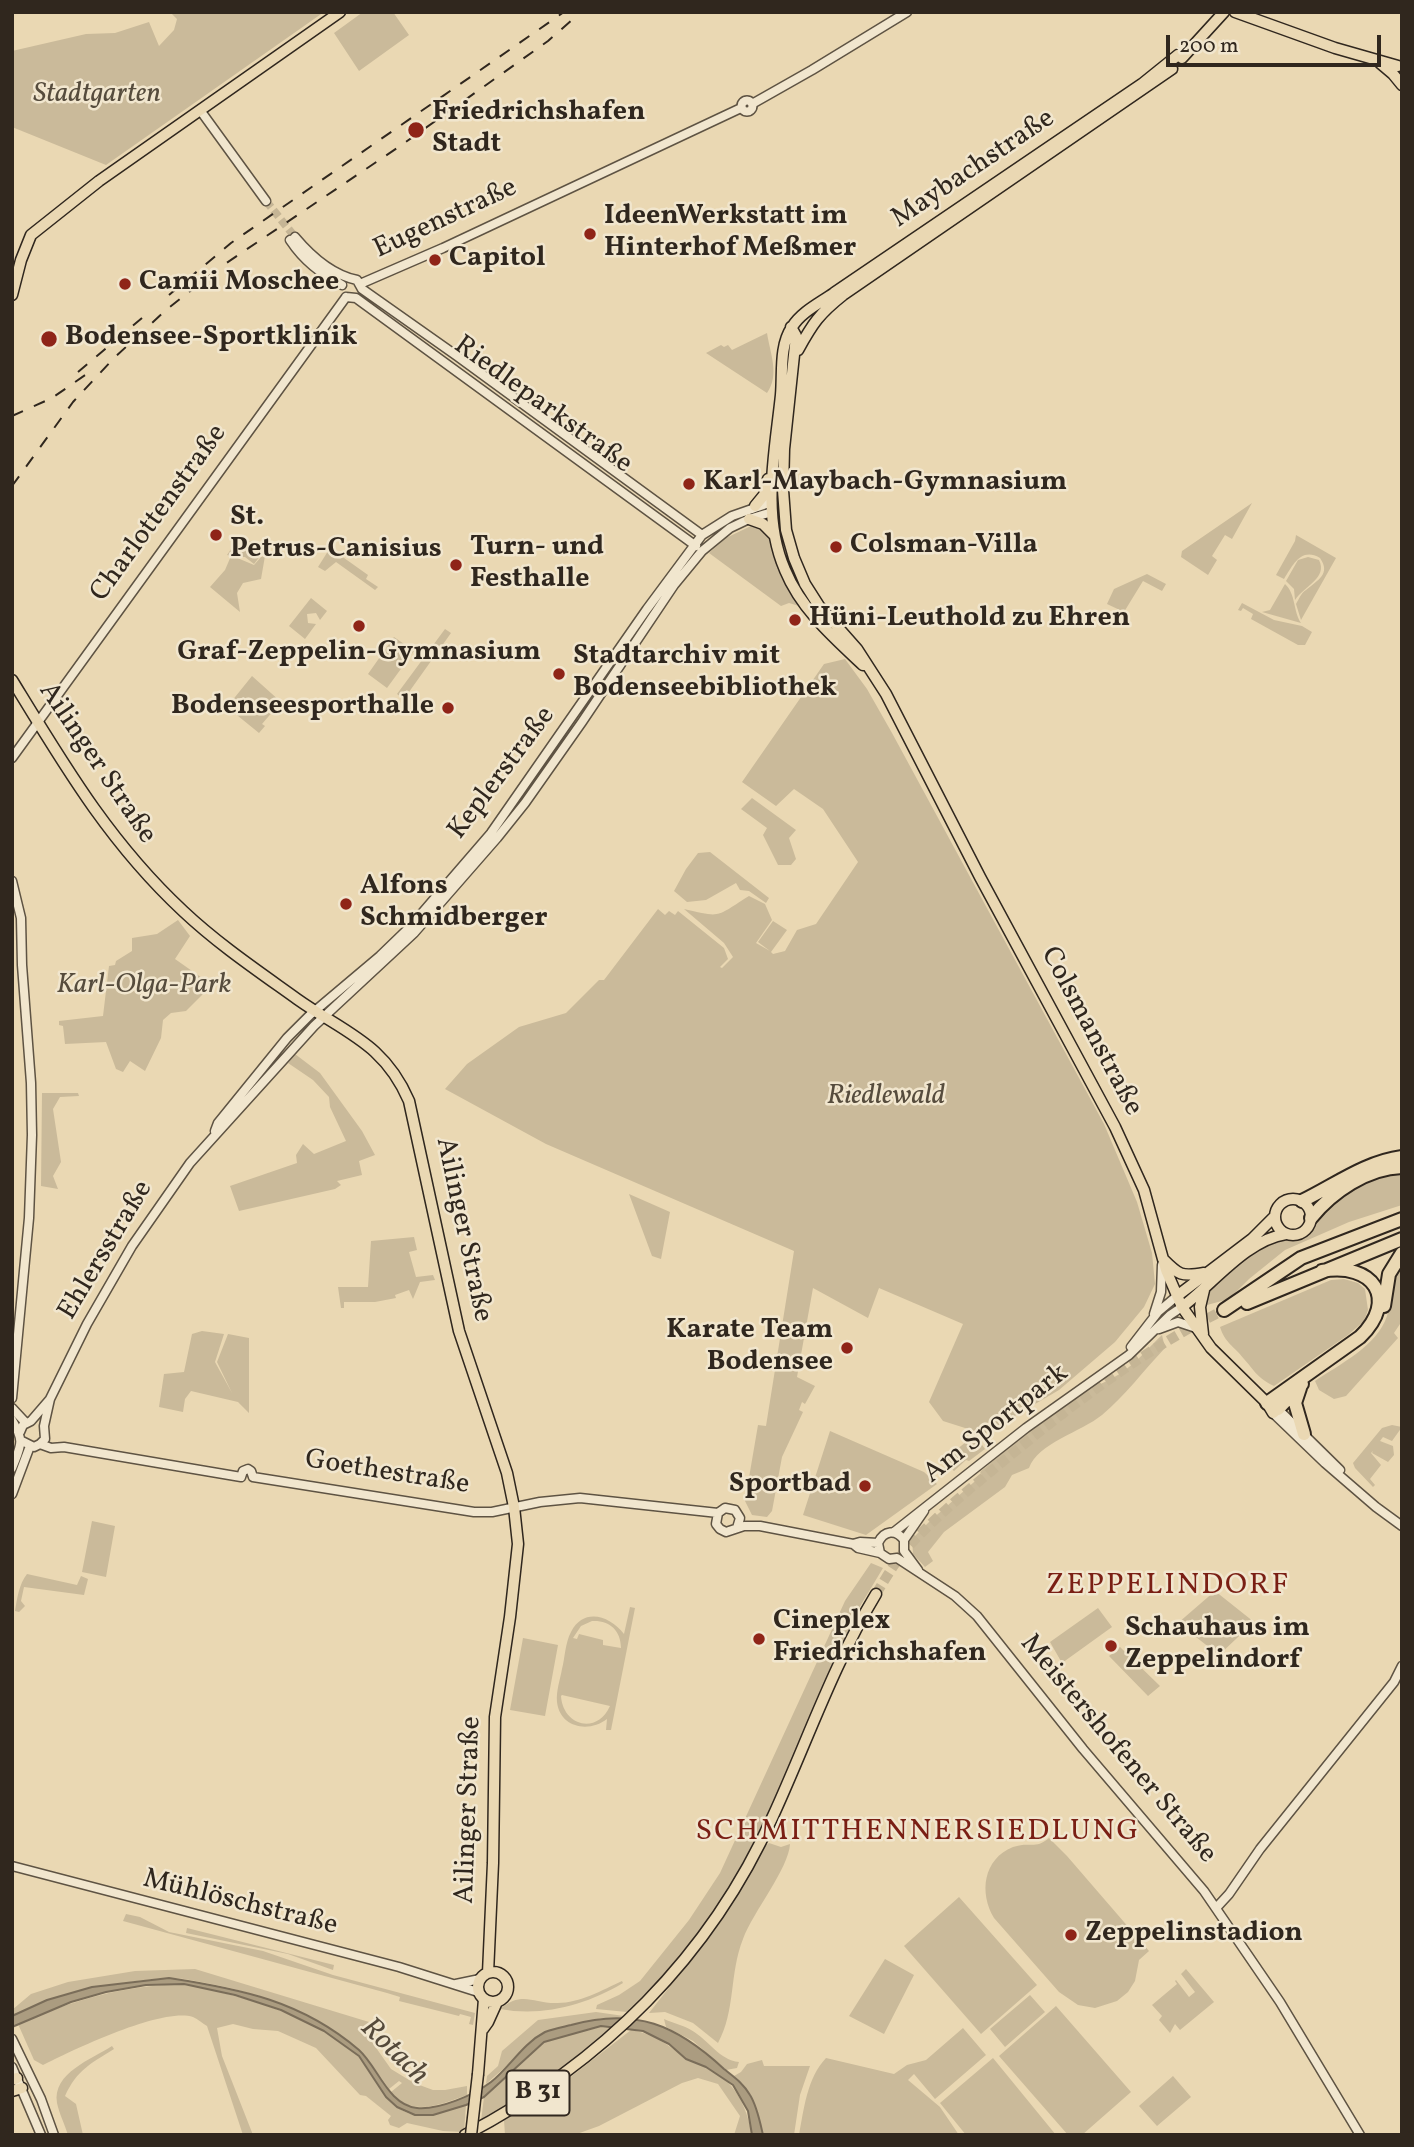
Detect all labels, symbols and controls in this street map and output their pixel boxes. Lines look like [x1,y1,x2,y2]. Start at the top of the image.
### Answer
scale bar [1169,21,1384,65]
text: 200 m [1179,32,1239,61]
park label: Stadtgarten [33,79,161,113]
place label: Friedrichshafen Stadt [432,97,645,163]
street label: Maybachstraße [886,103,1062,237]
marker: Friedrichshafen Stadt [406,120,426,140]
street label: Eugenstraße [369,172,523,268]
place label: IdeenWerkstatt im Hinterhof Meßmer [604,201,856,267]
marker: IdeenWerkstatt im Hinterhof Meßmer [582,226,598,242]
place label: Capitol [449,243,545,277]
marker: Capitol [427,252,443,268]
place label: Camii Moschee [139,267,339,301]
marker: Camii Moschee [117,276,133,292]
place label: Bodensee-Sportklinik [65,322,358,356]
marker: Bodensee-Sportklinik [39,329,59,349]
street label: Riedleparkstraße [446,330,638,482]
street label: Charlottenstraße [85,419,235,609]
place label: Karl-Maybach-Gymnasium [703,467,1067,501]
marker: Karl-Maybach-Gymnasium [681,476,697,492]
place label: St. Petrus-Canisius [230,502,442,568]
marker: St. Petrus-Canisius [208,527,224,543]
place label: Colsman-Villa [850,530,1038,564]
place label: Turn- und Festhalle [470,532,604,598]
marker: Colsman-Villa [828,539,844,555]
marker: Turn- und Festhalle [448,557,464,573]
place label: Hüni-Leuthold zu Ehren [809,603,1130,637]
marker: Hüni-Leuthold zu Ehren [787,612,803,628]
marker: Graf-Zeppelin-Gymnasium [351,618,367,634]
place label: Graf-Zeppelin-Gymnasium [177,637,541,671]
place label: Stadtarchiv mit Bodenseebibliothek [573,641,837,707]
marker: Stadtarchiv mit Bodenseebibliothek [551,666,567,682]
street label: Ailinger Straße [30,677,162,851]
place label: Bodenseesporthalle [171,691,434,725]
marker: Bodenseesporthalle [440,700,456,716]
street label: Keplerstraße [442,701,564,847]
place label: Alfons Schmidberger [360,871,548,937]
marker: Alfons Schmidberger [338,896,354,912]
street label: Colsmanstraße [1031,942,1149,1122]
park label: Karl-Olga-Park [57,970,231,1004]
park label: Riedlewald [827,1081,945,1115]
street label: Ailinger Straße [426,1135,498,1325]
street label: Ehlersstraße [52,1175,162,1327]
place label: Karate Team Bodensee [666,1315,833,1381]
marker: Karate Team Bodensee [839,1340,855,1356]
street label: Am Sportpark [918,1358,1076,1492]
street label: Goethestraße [302,1444,472,1504]
place label: Sportbad [729,1469,851,1503]
marker: Sportbad [857,1478,873,1494]
district label: ZEPPELINDORF [1047,1569,1289,1605]
place label: Cineplex Friedrichshafen [773,1606,986,1672]
place label: Schauhaus im Zeppelindorf [1125,1613,1310,1679]
street label: Meistershofener Straße [1011,1629,1223,1871]
marker: Cineplex Friedrichshafen [751,1631,767,1647]
marker: Schauhaus im Zeppelindorf [1103,1638,1119,1654]
street label: Ailinger Straße [450,1716,490,1904]
district label: SCHMITTHENNERSIEDLUNG [698,1815,1138,1851]
street label: Mühlöschstraße [139,1864,341,1944]
place label: Zeppelinstadion [1085,1918,1303,1952]
marker: Zeppelinstadion [1063,1927,1079,1943]
water label: Rotach [351,2012,435,2094]
road number: B 31 [506,2070,570,2116]

